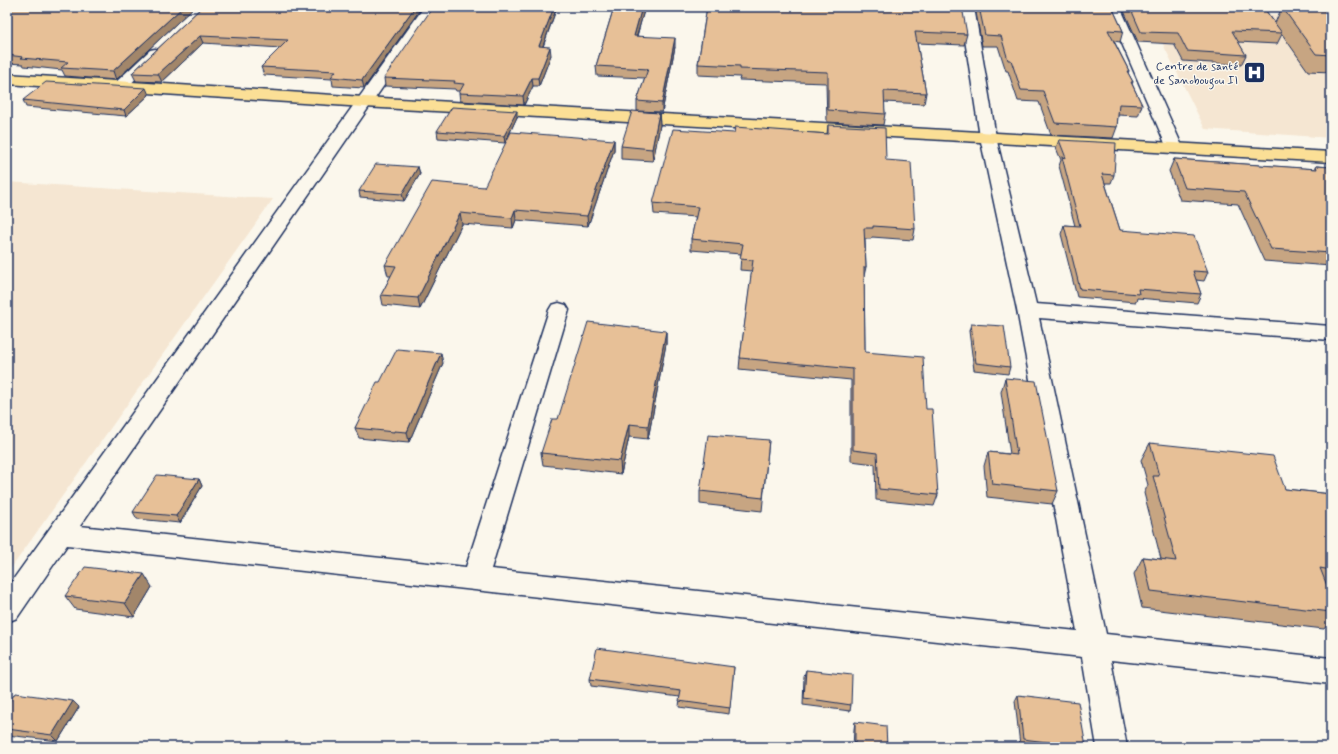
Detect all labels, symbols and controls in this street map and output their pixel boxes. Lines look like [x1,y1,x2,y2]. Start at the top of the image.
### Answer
place label: Centre de santé de Sanobougou II [1154,59,1239,90]
hospital icon: Centre de santé de Sanobougou II [1241,60,1267,86]

